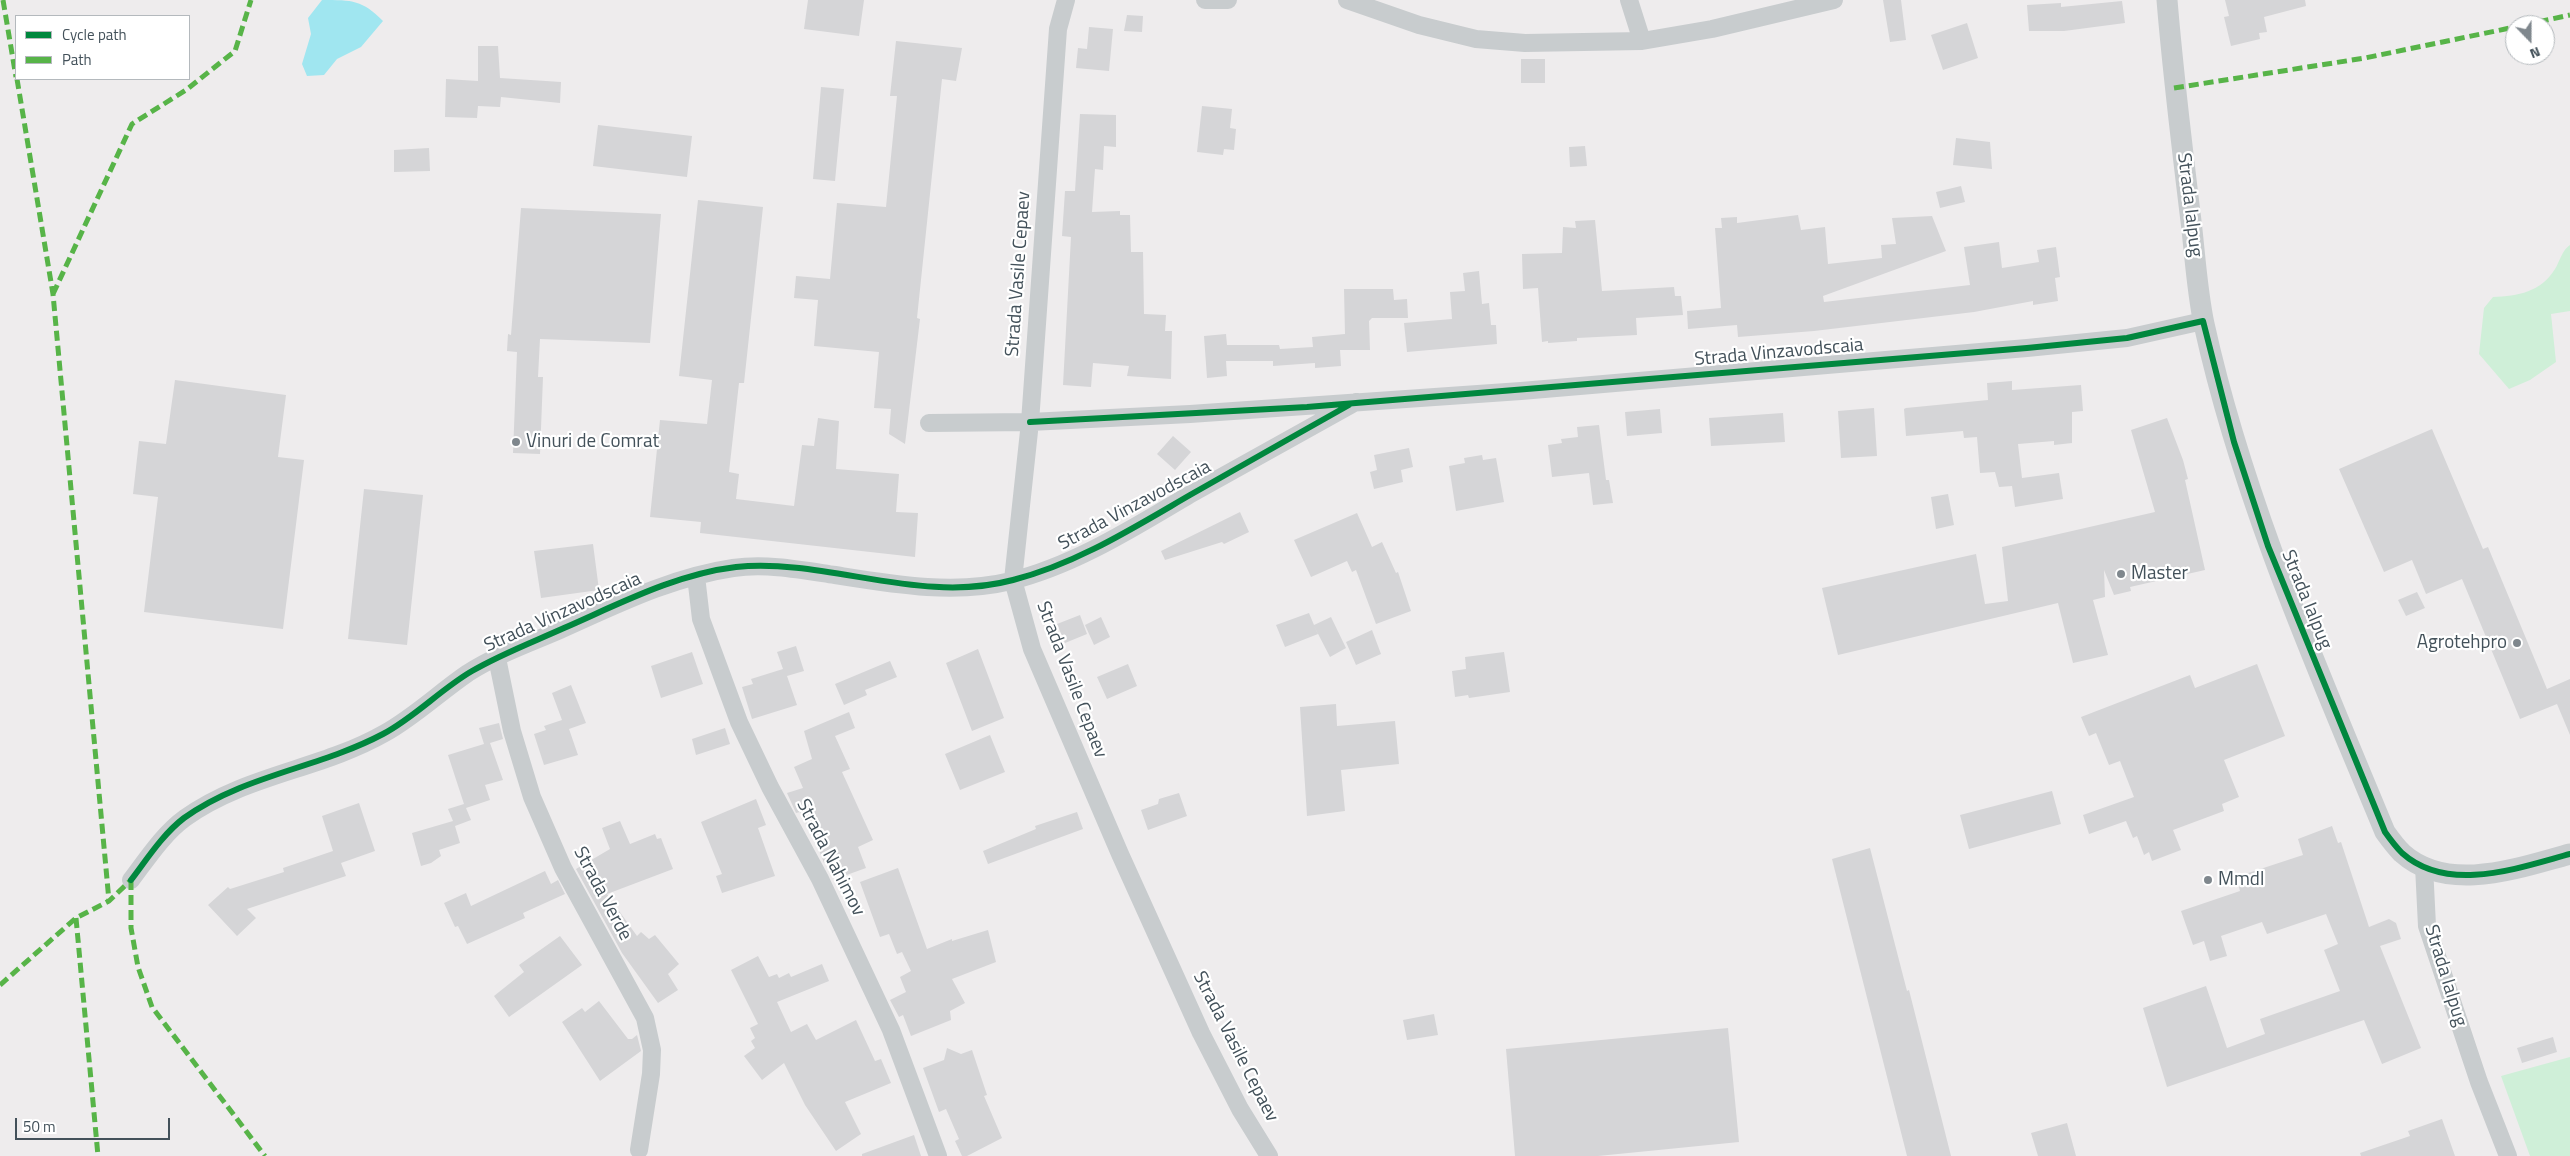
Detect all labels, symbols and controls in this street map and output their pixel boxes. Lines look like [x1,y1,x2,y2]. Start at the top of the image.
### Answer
legend [15,15,190,80]
north arrow [2505,15,2555,65]
text: Cycle path [62,23,127,46]
text: N [2527,42,2544,65]
text: Path [62,48,92,71]
street label: Strada Ialpug [2171,151,2207,259]
street label: Strada Vasile Cepaev [1002,191,1036,357]
street label: Strada Vinzavodscaia [1694,334,1864,372]
place label: Vinuri de Comrat [526,431,659,453]
marker: Vinuri de Comrat [510,436,522,448]
street label: Strada Vinzavodscaia [1055,456,1215,556]
street label: Strada Ialpug [2276,547,2336,653]
place label: Master [2131,563,2188,585]
street label: Strada Vinzavodscaia [481,568,645,658]
marker: Master [2115,568,2127,580]
street label: Strada Vasile Cepaev [1031,599,1111,761]
place label: Agrotehpro [2417,632,2507,654]
marker: Agrotehpro [2511,637,2523,649]
street label: Strada Nahimov [791,796,869,920]
street label: Strada Verde [568,843,636,945]
place label: Mmdl [2218,869,2264,891]
marker: Mmdl [2202,874,2214,886]
street label: Strada Ialpug [2419,922,2471,1030]
street label: Strada Vasile Cepaev [1187,968,1283,1126]
scale bar [18,1108,172,1140]
text: 50 m [23,1115,56,1138]

